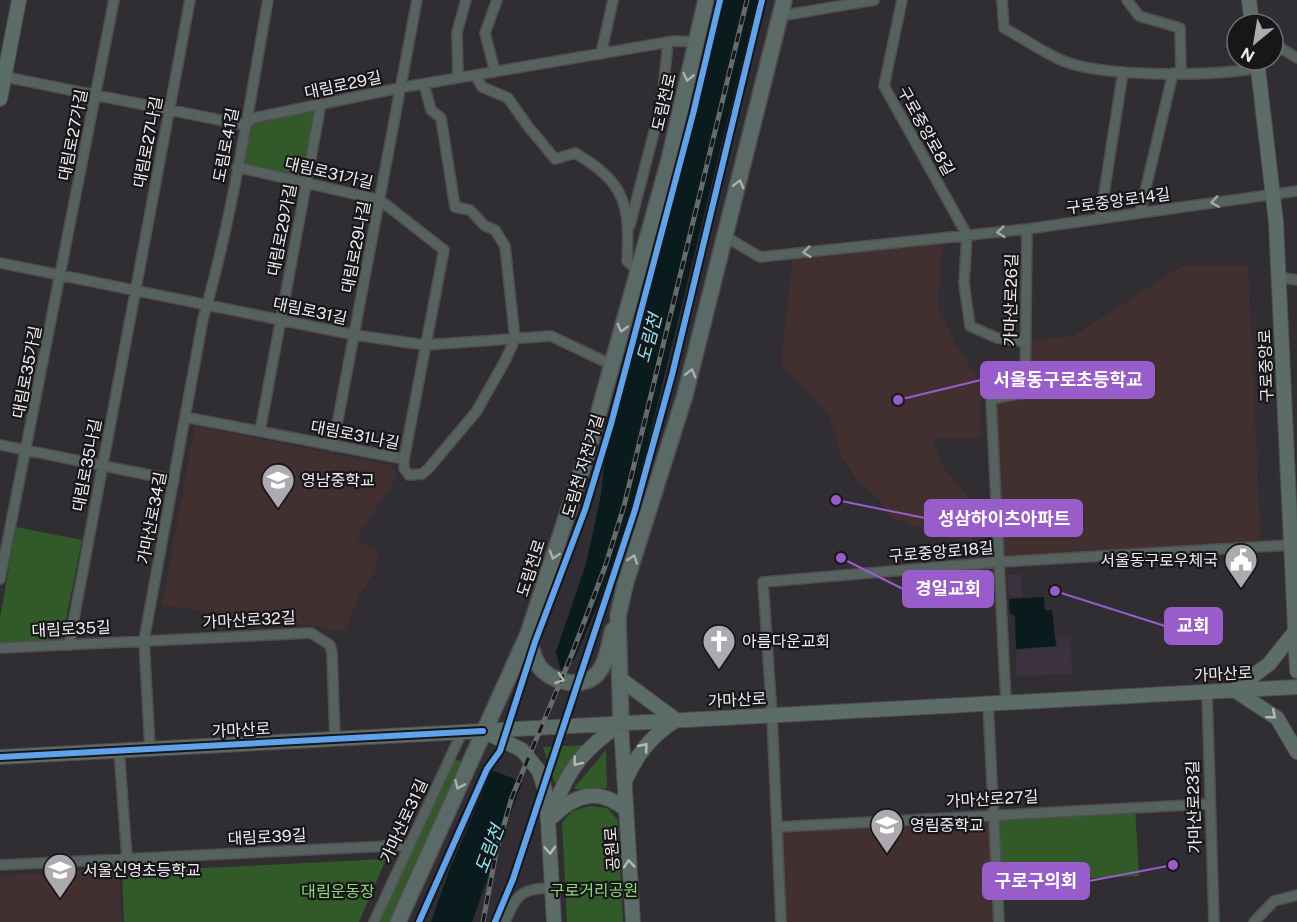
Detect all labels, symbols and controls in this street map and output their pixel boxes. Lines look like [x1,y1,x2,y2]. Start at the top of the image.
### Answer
north arrow [1225,12,1285,72]
text: N [1238,43,1258,66]
street label: 대림로29길 [303,68,383,102]
street label: 도림천로 [648,71,680,133]
one-way arrow [682,72,695,82]
street label: 구로중앙로8길 [894,83,958,179]
street label: 대림로27가길 [55,88,91,182]
street label: 대림로27나길 [130,95,166,189]
street label: 도림로41길 [209,106,243,184]
street label: 대림로31가길 [283,154,375,192]
one-way arrow [732,179,744,190]
street label: 대림로29가길 [264,182,300,278]
street label: 구로중앙로14길 [1065,184,1171,218]
one-way arrow [1210,196,1220,208]
street label: 대림로29나길 [338,199,374,295]
one-way arrow [996,225,1006,238]
one-way arrow [803,245,812,258]
street label: 가마산로26길 [1001,253,1021,347]
street label: 대림로31길 [271,294,349,328]
water label: 도림천 [632,309,666,365]
one-way arrow [617,323,630,333]
street label: 대림로35가길 [9,324,45,420]
street label: 구로중앙로 [1255,329,1277,403]
callout: 서울동구로초등학교 [981,362,1154,398]
one-way arrow [683,368,696,378]
text: 서울동구로초등학교 [993,369,1143,390]
street label: 도림천 자전거길 [558,412,608,520]
street label: 대림로35나길 [69,417,105,513]
street label: 대림로31나길 [309,417,401,453]
school or university icon: 영남중학교 [260,462,296,509]
street label: 가마산로34길 [134,470,170,566]
place label: 영남중학교 [301,471,375,490]
callout: 성삼하이츠아파트 [925,500,1082,536]
text: 성삼하이츠아파트 [938,508,1070,529]
street label: 도림천로 [513,537,549,599]
street label: 구로중앙로18길 [888,538,994,566]
public building icon: 서울동구로우체국 [1223,542,1259,589]
one-way arrow [549,549,561,560]
place label: 서울동구로우체국 [1100,551,1218,570]
one-way arrow [626,554,639,565]
callout: 경일교회 [903,571,993,607]
text: 경일교회 [915,578,981,599]
street label: 가마산로32길 [202,608,296,632]
callout: 교회 [1165,608,1222,644]
text: 교회 [1176,615,1210,636]
street label: 대림로35길 [31,617,111,641]
church icon: 아름다운교회 [701,623,737,670]
place label: 아름다운교회 [742,632,830,651]
street label: 가마산로 [1193,663,1253,685]
one-way arrow [554,671,564,684]
street label: 가마산로 [707,689,767,711]
one-way arrow [1265,708,1276,719]
street label: 가마산로 [211,719,271,741]
one-way arrow [637,743,648,754]
one-way arrow [573,755,584,766]
street label: 가마산로23길 [1183,760,1205,854]
street label: 가마산로31길 [376,776,432,866]
one-way arrow [454,778,466,789]
street label: 가마산로27길 [945,787,1039,811]
school or university icon: 영림중학교 [869,807,905,854]
place label: 영림중학교 [910,816,984,835]
water label: 도림천 [470,820,509,876]
street label: 대림로39길 [227,825,307,849]
street label: 공원로 [601,826,623,872]
one-way arrow [544,845,557,854]
school or university icon: 서울신영초등학교 [42,852,78,899]
one-way arrow [623,859,636,868]
place label: 서울신영초등학교 [83,861,201,880]
callout: 구로구의회 [983,863,1089,899]
text: 구로구의회 [995,870,1077,891]
park label: 구로거리공원 [550,881,638,900]
park label: 대림운동장 [301,882,375,901]

